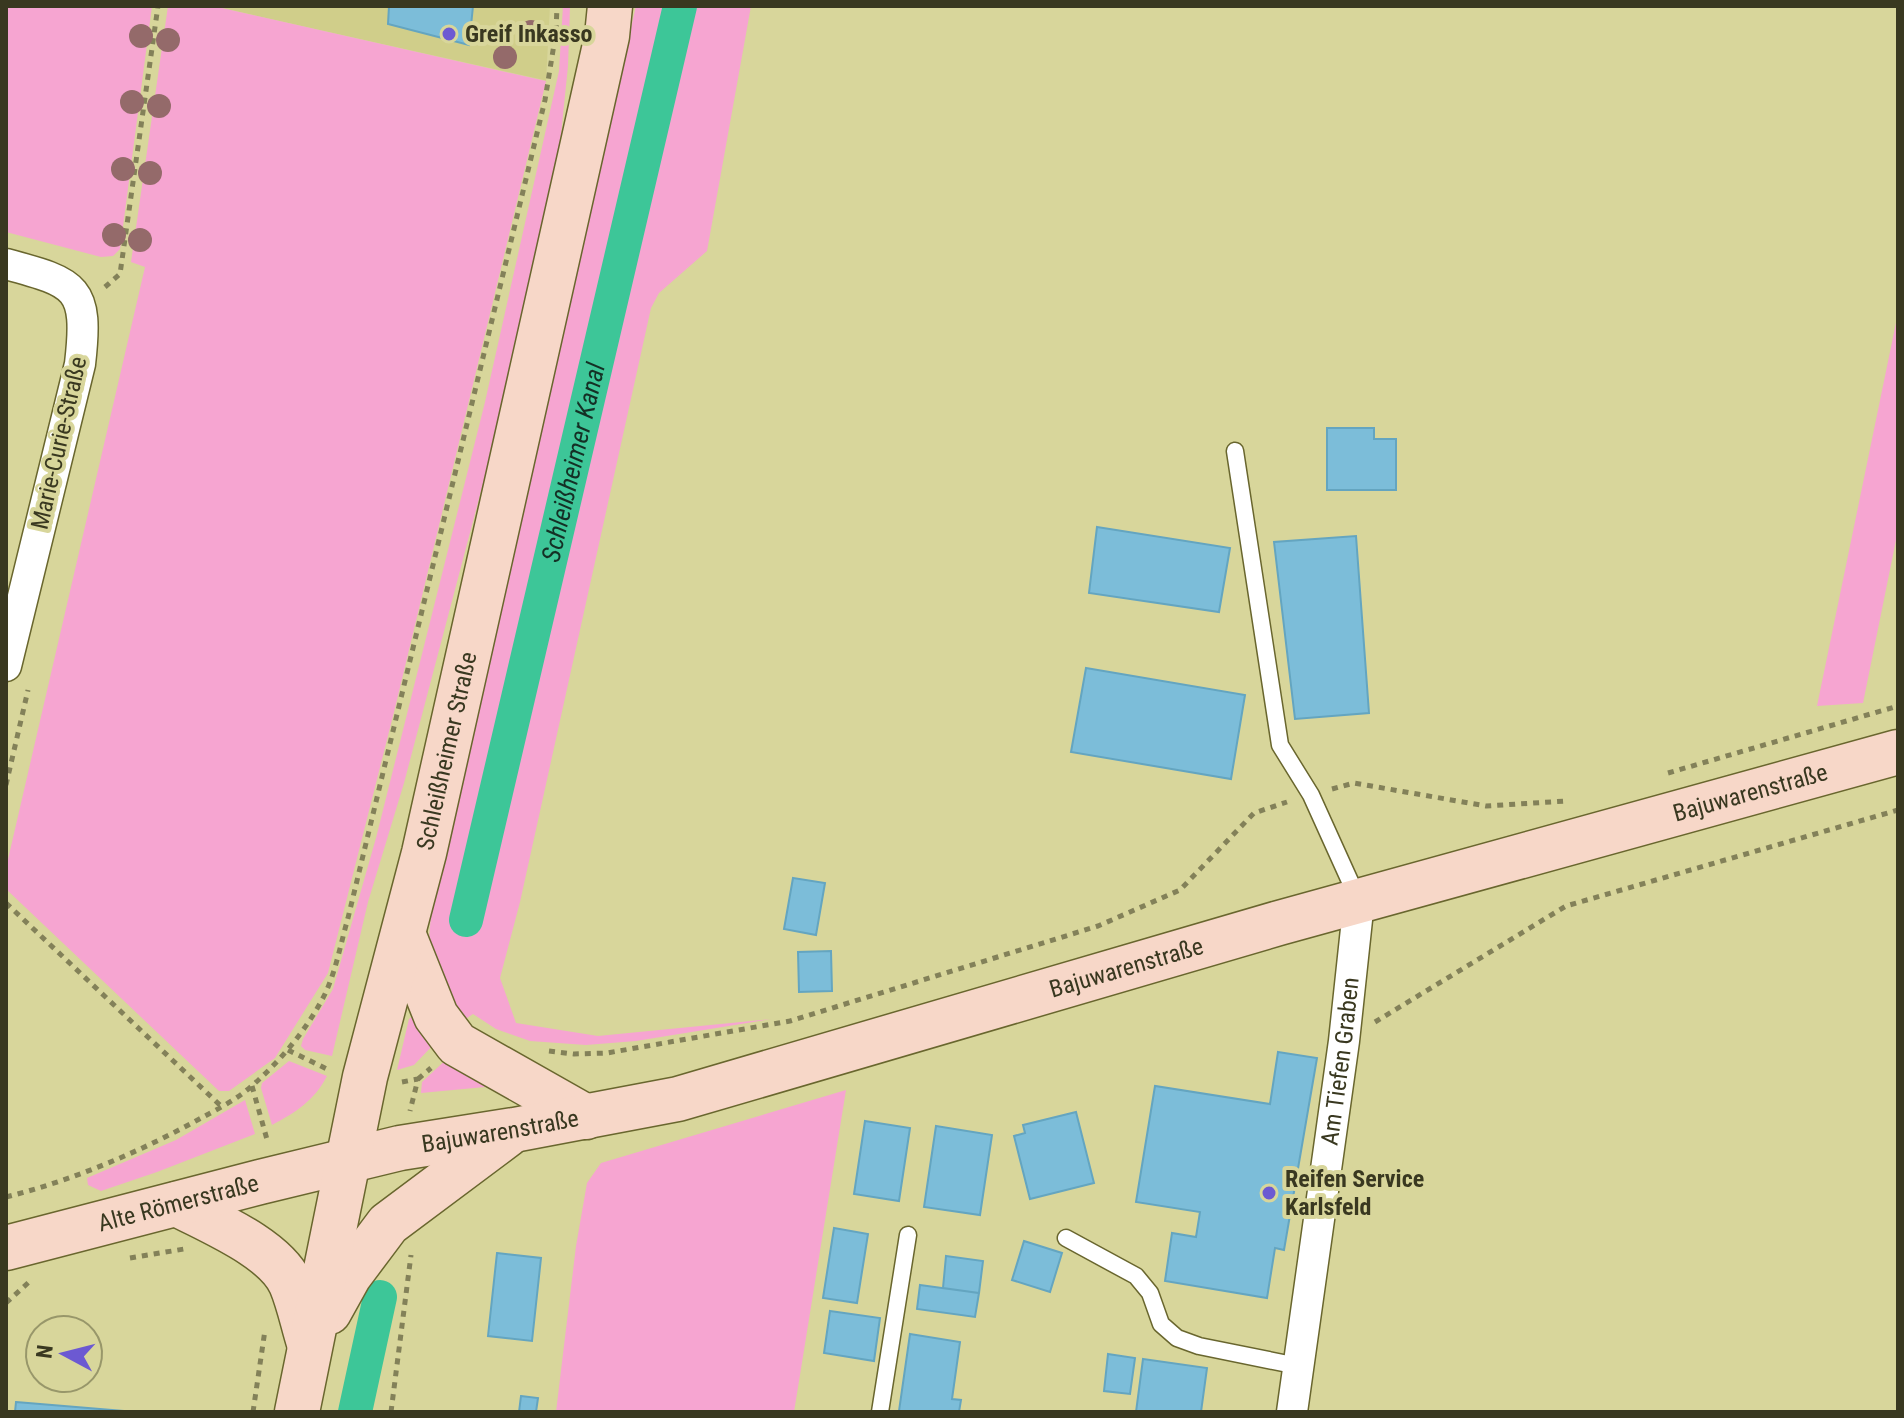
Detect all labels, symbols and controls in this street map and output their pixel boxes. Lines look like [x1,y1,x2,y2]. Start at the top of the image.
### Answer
place label: Greif Inkasso [465,20,593,48]
marker: Greif Inkasso [440,25,458,43]
street label: Marie-Curie-Straße [26,354,92,532]
water label: Schleißheimer Kanal [535,359,611,565]
street label: Schleißheimer Straße [411,649,483,853]
street label: Bajuwarenstraße [1670,758,1831,827]
street label: Bajuwarenstraße [1046,932,1207,1003]
street label: Am Tiefen Graben [1316,976,1365,1147]
street label: Bajuwarenstraße [420,1104,581,1158]
place label: Reifen Service Karlsfeld [1285,1165,1424,1221]
street label: Alte Römerstraße [95,1169,262,1238]
marker: Reifen Service Karlsfeld [1260,1184,1278,1202]
north arrow [24,1314,104,1394]
text: N [31,1343,58,1360]

